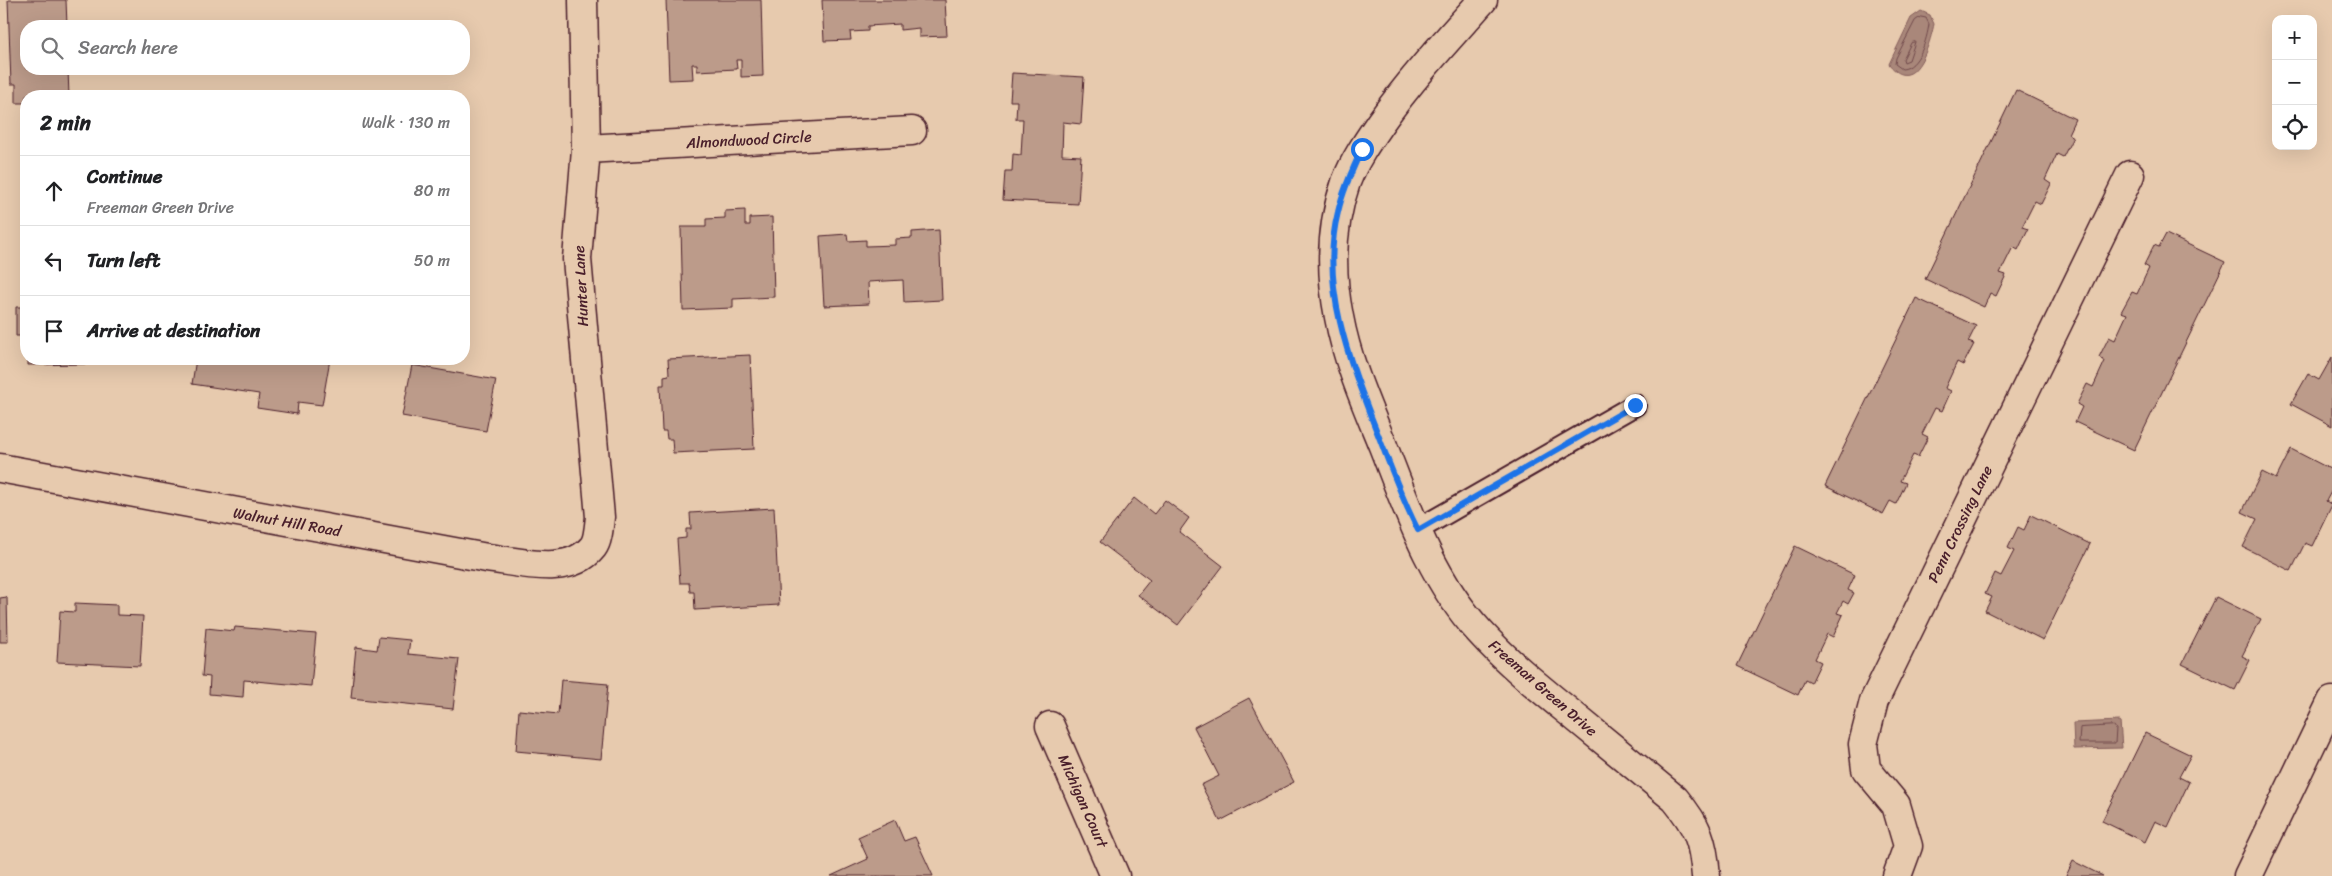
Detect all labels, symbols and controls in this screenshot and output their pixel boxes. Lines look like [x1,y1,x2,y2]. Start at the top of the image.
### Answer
map controls [2272,15,2317,150]
button: + [2272,15,2317,60]
search box [20,20,470,75]
text: Search here [78,31,178,64]
icon: search [38,34,66,62]
button: − [2272,60,2317,105]
text: 2 min [40,104,91,142]
button: locate [2272,105,2317,150]
text: Walk · 130 m [362,108,450,137]
street label: Almondwood Circle [685,124,813,156]
route start [1351,138,1374,161]
text: Continue [87,160,163,193]
text: 80 m [414,176,450,205]
icon: ahead [40,177,68,205]
text: Freeman Green Drive [87,193,234,222]
text: Turn left [87,244,160,277]
street label: Hunter Lane [566,244,596,327]
text: 50 m [414,246,450,275]
icon: left [40,247,68,275]
text: Arrive at destination [87,314,260,347]
icon: arrive [40,317,68,345]
route end [1624,394,1647,417]
street label: Penn Crossing Lane [1920,461,2000,587]
street label: Walnut Hill Road [231,500,344,544]
street label: Freeman Green Drive [1483,633,1604,743]
street label: Michigan Court [1051,750,1116,853]

